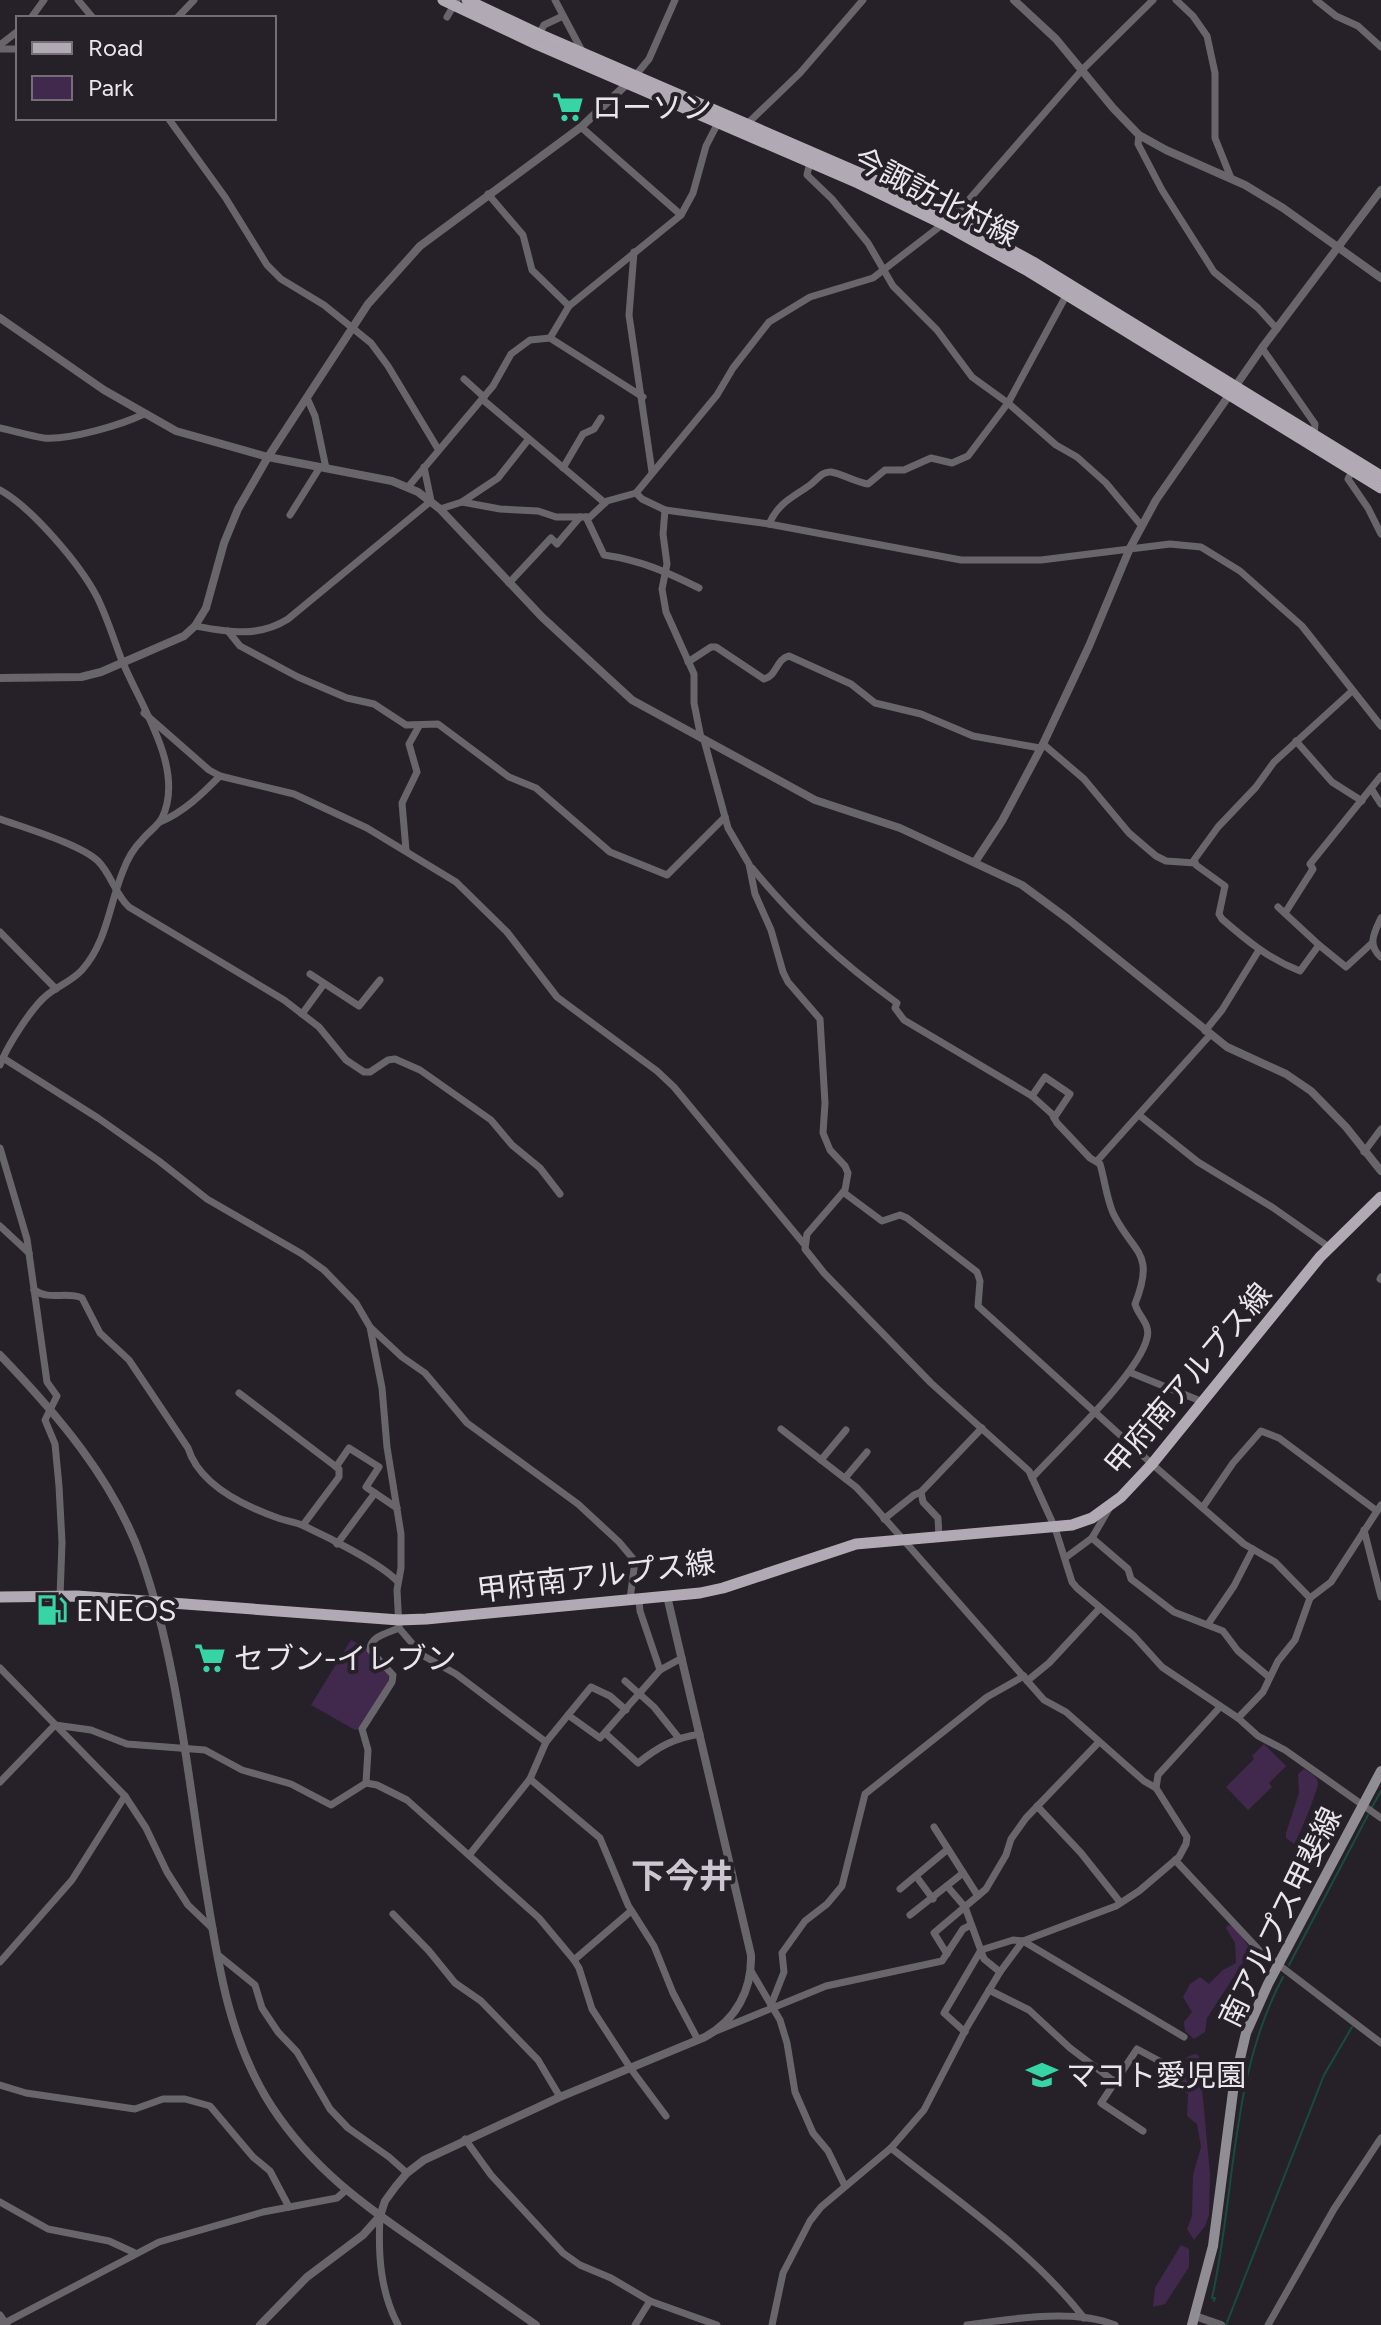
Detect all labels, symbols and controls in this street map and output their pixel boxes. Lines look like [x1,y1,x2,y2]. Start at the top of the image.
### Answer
legend [16,16,276,120]
text: Road [88,33,143,62]
text: Park [88,73,134,102]
place label: ローソン [592,89,712,126]
supermarket icon: ローソン [551,90,585,124]
street label: 今諏訪北村線 [847,140,1025,254]
street label: 甲府南アルプス線 [1097,1275,1279,1483]
street label: 甲府南アルプス線 [475,1543,717,1609]
place label: ENEOS [76,1592,176,1629]
fuel station icon: ENEOS [35,1593,69,1627]
place label: セブン-イレブン [234,1640,457,1677]
supermarket icon: セブン-イレブン [193,1641,227,1675]
street label: 南アルプス甲斐線 [1211,1801,1349,2033]
district label: 下今井 [631,1856,733,1897]
place label: マコト愛児園 [1066,2057,1246,2094]
school or university icon: マコト愛児園 [1025,2058,1059,2092]

